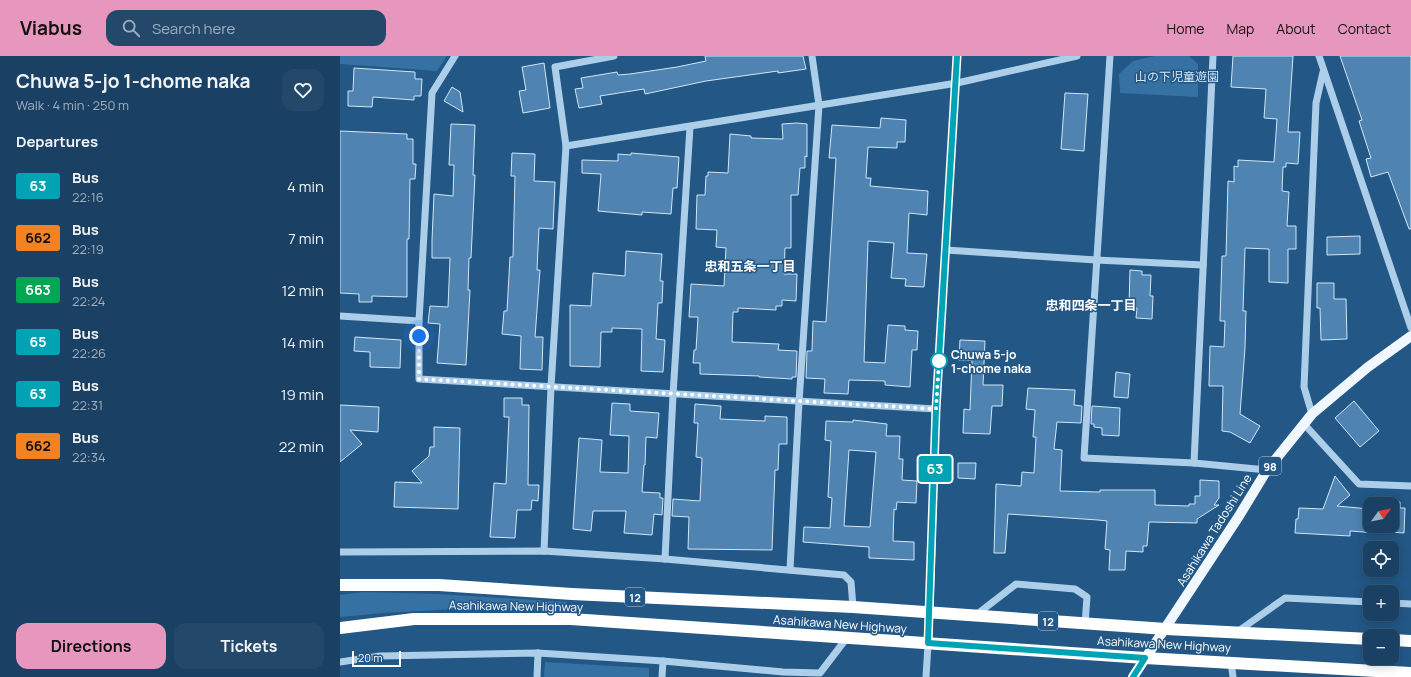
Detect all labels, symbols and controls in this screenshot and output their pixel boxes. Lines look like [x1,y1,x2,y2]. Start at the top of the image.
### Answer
search box [106,10,386,46]
text: Viabus [20,15,82,41]
icon: search [120,17,142,39]
text: Search here [152,18,235,39]
text: Home [1167,19,1204,38]
text: Map [1226,19,1254,38]
text: About [1276,19,1316,38]
text: Contact [1338,19,1391,38]
text: Chuwa 5-jo 1-chome naka [16,68,250,94]
park label: 山の下児童遊園 [1135,68,1219,85]
button: heart [282,69,324,111]
text: Walk · 4 min · 250 m [16,96,129,114]
text: Departures [16,131,98,152]
text: Bus [72,167,99,188]
text: 63 [30,176,46,195]
text: 4 min [287,176,324,197]
text: 22:16 [72,188,104,206]
text: Bus [72,219,99,240]
text: 662 [25,228,51,247]
text: 7 min [288,228,324,249]
text: 22:19 [72,240,104,258]
district label: 忠和五条一丁目 [704,257,796,275]
text: Bus [72,271,99,292]
text: 663 [25,280,51,299]
text: 12 min [281,280,324,301]
text: 22:24 [72,292,106,310]
district label: 忠和四条一丁目 [1045,296,1137,314]
text: Bus [72,323,99,344]
your location [409,326,429,346]
text: 65 [30,332,46,351]
text: 14 min [281,332,324,353]
text: 22:26 [72,344,106,362]
place label: Chuwa 5-jo 1-chome naka [951,346,1031,377]
marker: Chuwa 5-jo 1-chome naka [930,352,948,370]
text: Bus [72,375,99,396]
text: 63 [30,384,46,403]
text: 19 min [281,384,324,405]
text: 22:31 [72,396,103,414]
text: Bus [72,427,99,448]
text: 662 [25,436,51,455]
text: 22 min [279,436,324,457]
text: 22:34 [72,448,106,466]
line badge: 63 [917,456,953,482]
road number: 98 [1259,457,1281,475]
text: 63 [927,459,943,478]
street label: Asahikawa Tadoshi Line [1172,471,1256,589]
north arrow [1363,497,1399,533]
map controls [1363,497,1399,665]
button: locate [1363,541,1399,577]
button: + [1363,585,1399,621]
road number: 12 [625,588,645,606]
street label: Asahikawa New Highway [449,596,584,616]
street label: Asahikawa New Highway [773,611,908,637]
road number: 12 [1038,612,1058,630]
button: Directions [16,623,166,669]
button: Tickets [174,623,324,669]
button: − [1363,629,1399,665]
street label: Asahikawa New Highway [1097,632,1232,656]
scale bar [352,649,401,668]
text: 20 m [358,650,383,665]

